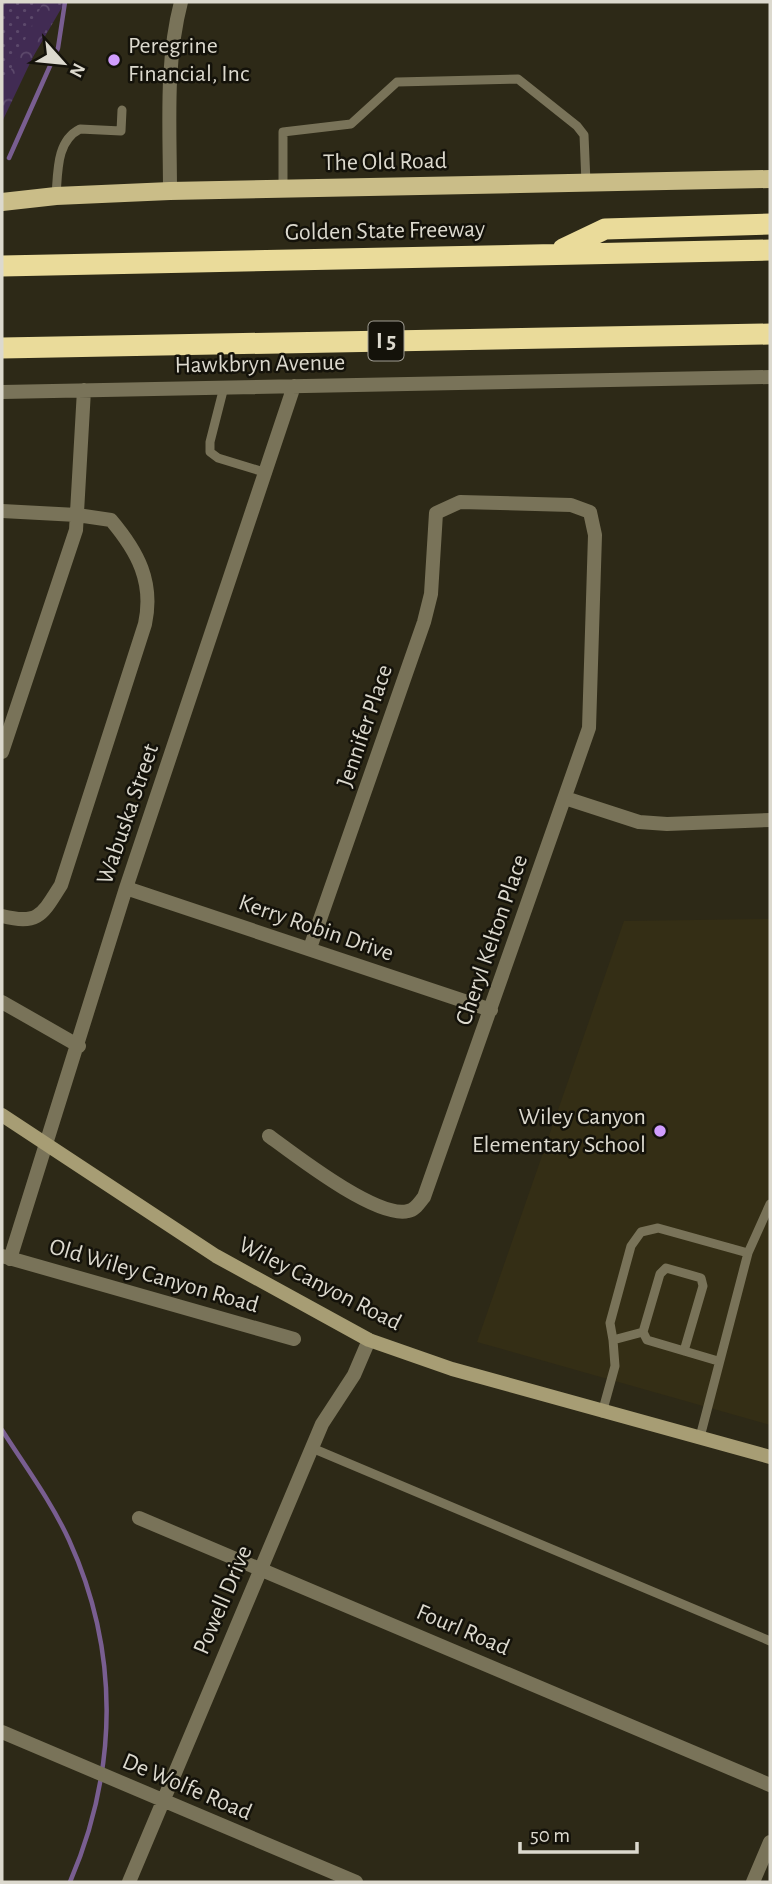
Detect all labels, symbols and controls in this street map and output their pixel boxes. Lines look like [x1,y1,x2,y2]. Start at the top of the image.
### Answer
north arrow [28,28,98,98]
place label: Peregrine Financial, Inc [128,34,249,86]
marker: Peregrine Financial, Inc [106,52,122,68]
text: N [65,60,88,80]
street label: The Old Road [323,149,447,175]
street label: Golden State Freeway [285,217,485,245]
road number: I 5 [368,322,404,360]
street label: Hawkbryn Avenue [175,351,345,377]
street label: Jennifer Place [333,662,397,790]
street label: Wabuska Street [93,740,163,887]
street label: Cheryl Kelton Place [452,852,532,1028]
street label: Kerry Robin Drive [235,890,397,966]
place label: Wiley Canyon Elementary School [472,1105,646,1157]
marker: Wiley Canyon Elementary School [652,1123,668,1139]
street label: Wiley Canyon Road [235,1233,405,1335]
street label: Old Wiley Canyon Road [46,1235,262,1317]
street label: Powell Drive [189,1542,257,1658]
street label: Fourl Road [413,1600,513,1660]
street label: De Wolfe Road [119,1749,255,1825]
scale bar [520,1811,637,1855]
text: 50 m [530,1825,570,1846]

